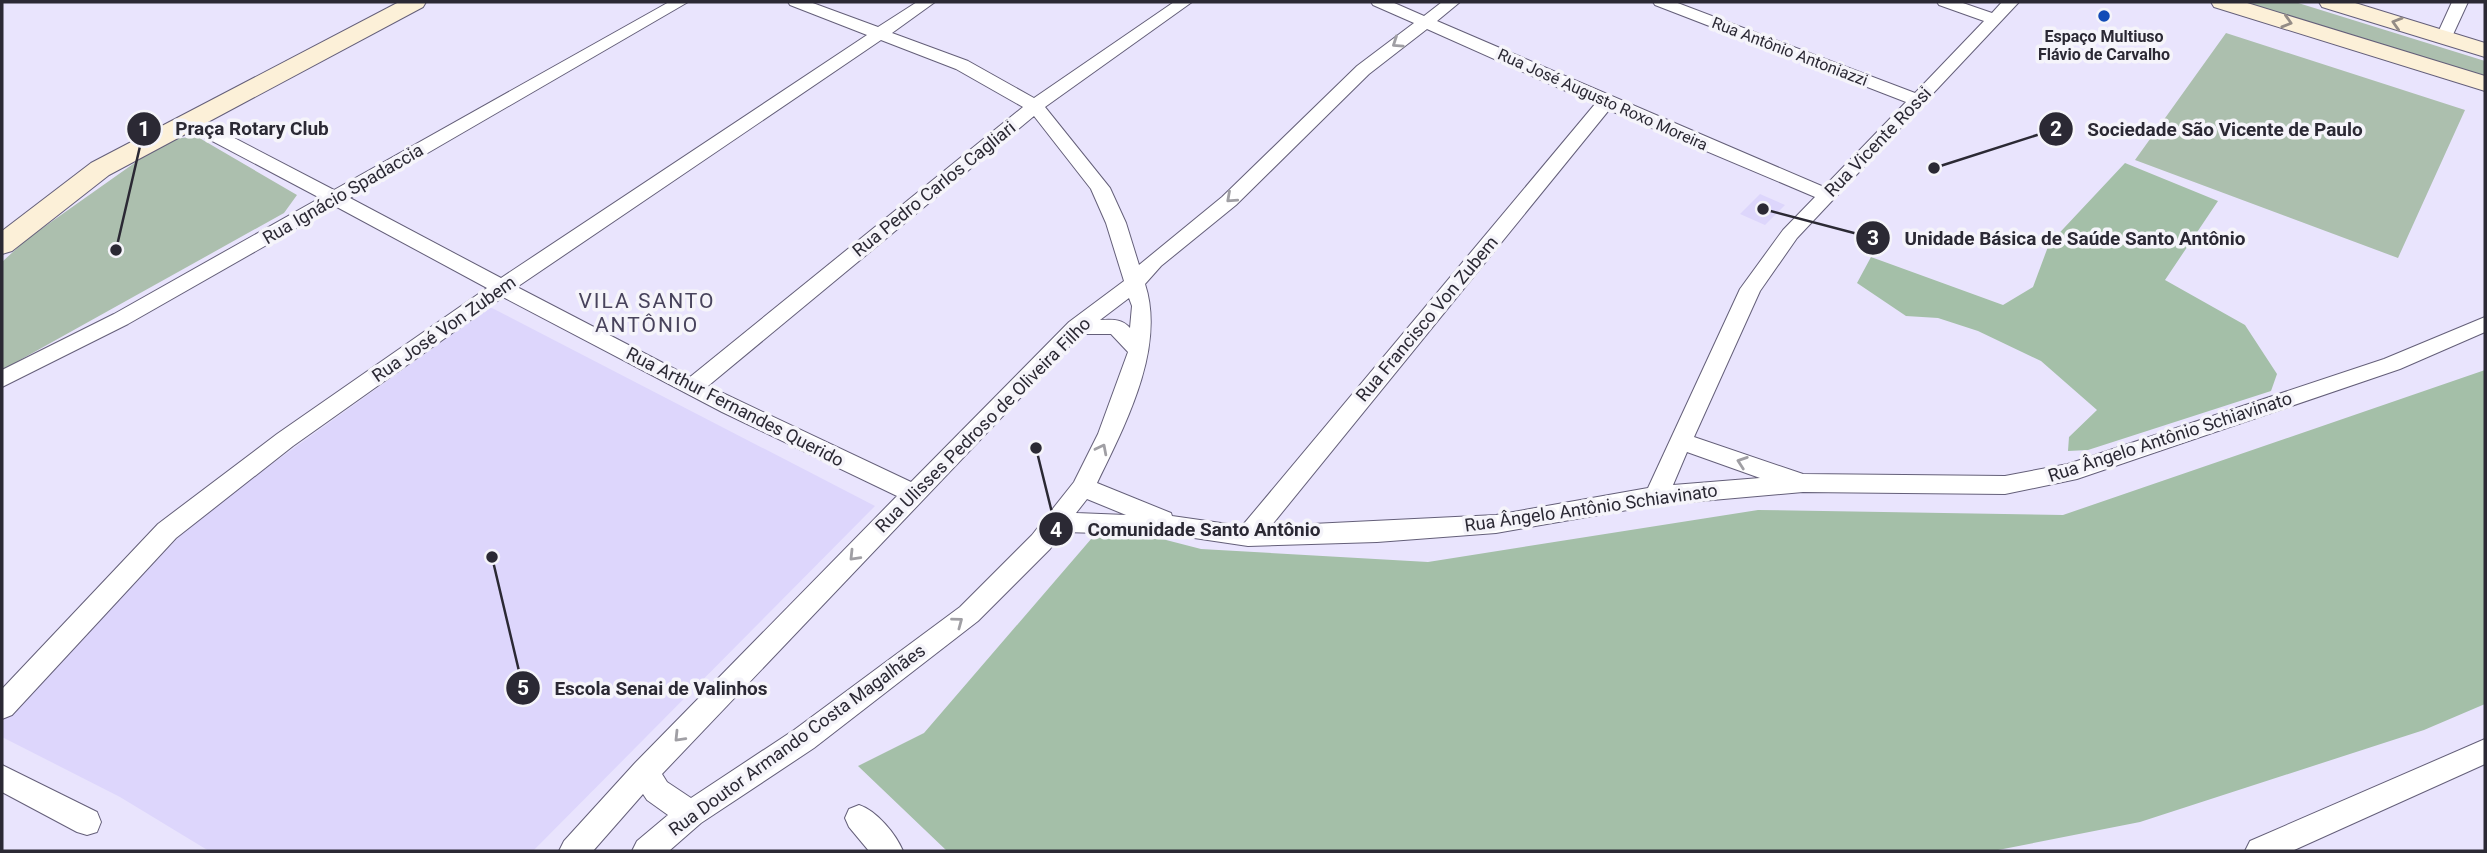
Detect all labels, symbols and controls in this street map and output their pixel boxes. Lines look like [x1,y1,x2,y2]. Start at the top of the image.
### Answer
marker: Espaço Multiuso Flávio de Carvalho [2096,8,2112,24]
street label: Rua Antônio Antoniazzi [1709,13,1870,90]
one-way arrow [2281,14,2293,29]
one-way arrow [2391,16,2403,31]
place label: Espaço Multiuso Flávio de Carvalho [2038,27,2170,64]
one-way arrow [1392,35,1405,48]
street label: Rua José Augusto Roxo Moreira [1495,44,1711,154]
street label: Rua Vicente Rossi [1820,82,1935,201]
callout: Praça Rotary Club [126,109,343,149]
callout: Sociedade São Vicente de Paulo [2038,109,2377,149]
street label: Rua Pedro Carlos Cagliari [848,116,1019,261]
text: 1 [138,117,150,141]
text: Praça Rotary Club [175,117,329,140]
text: 2 [2050,117,2062,141]
text: Sociedade São Vicente de Paulo [2087,118,2363,141]
street label: Rua Ignácio Spadaccia [259,139,427,248]
one-way arrow [1226,190,1239,202]
callout: Unidade Básica de Saúde Santo Antônio [1856,218,2260,258]
text: 3 [1867,226,1879,250]
text: Unidade Básica de Saúde Santo Antônio [1904,227,2246,250]
street label: Rua Francisco Von Zubem [1351,232,1502,406]
street label: Rua José Von Zubem [368,271,520,386]
district label: VILA SANTO ANTÔNIO [578,289,716,337]
street label: Rua Ulisses Pedroso de Oliveira Filho [871,313,1095,537]
street label: Rua Arthur Fernandes Querido [623,342,847,471]
street label: Rua Ângelo Antônio Schiavinato [2045,387,2294,486]
one-way arrow [1093,444,1107,456]
one-way arrow [1736,456,1748,470]
street label: Rua Ângelo Antônio Schiavinato [1463,479,1719,536]
callout: Comunidade Santo Antônio [1039,509,1335,549]
text: 4 [1050,518,1062,542]
text: Comunidade Santo Antônio [1087,518,1321,541]
one-way arrow [849,548,862,561]
one-way arrow [950,617,962,630]
street label: Rua Doutor Armando Costa Magalhães [664,639,929,840]
callout: Escola Senai de Valinhos [505,668,781,708]
text: 5 [517,676,529,700]
text: Escola Senai de Valinhos [554,677,768,700]
one-way arrow [674,729,687,742]

